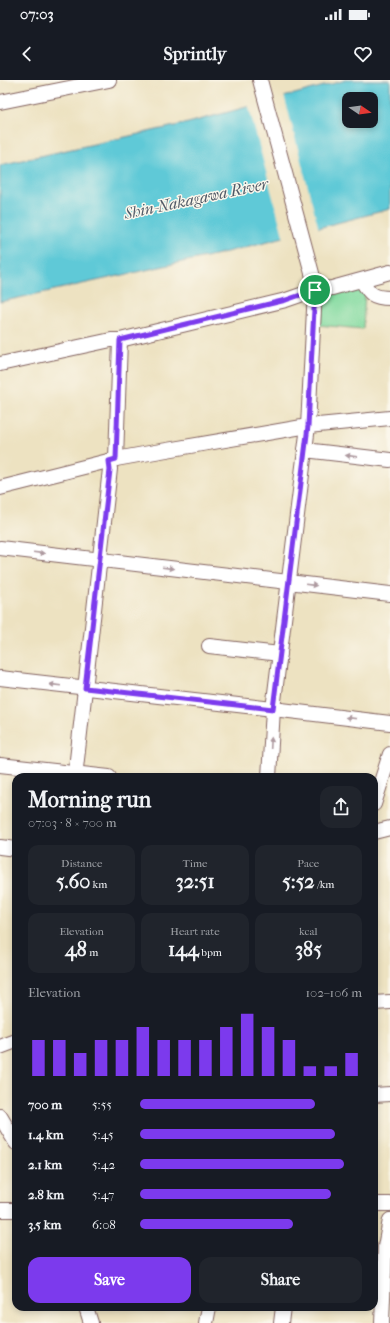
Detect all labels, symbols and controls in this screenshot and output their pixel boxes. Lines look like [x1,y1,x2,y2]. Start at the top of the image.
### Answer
text: 07:03 [20,5,54,23]
icon: back [16,43,38,65]
icon: heart [352,43,374,65]
text: Sprintly [164,44,226,65]
north arrow [342,92,378,128]
map controls [342,92,378,128]
water label: Shin-Nakagawa River [121,174,272,223]
pin [298,273,332,307]
icon: arrive [304,279,326,301]
one-way arrow [345,453,357,459]
one-way arrow [33,550,45,556]
one-way arrow [162,565,174,571]
one-way arrow [305,582,317,588]
one-way arrow [49,682,61,688]
one-way arrow [345,715,357,722]
one-way arrow [267,737,274,749]
button: share [320,786,362,828]
text: Morning run [28,787,151,813]
text: 07:03 · 8 × 700 m [28,815,117,830]
text: Distance [61,857,102,870]
text: Time [182,857,207,870]
text: Pace [297,857,319,870]
text: 5.60 [56,870,90,893]
text: 32:51 [175,870,215,893]
text: 5:52 [282,870,315,893]
text: km [90,878,107,891]
text: /km [315,878,334,891]
text: Elevation [59,925,104,938]
text: Heart rate [170,925,220,938]
text: kcal [299,925,318,938]
text: 48 [65,938,87,961]
text: 144 [168,938,199,961]
text: 385 [295,938,322,961]
text: m [87,946,98,959]
text: bpm [199,946,222,959]
text: Elevation [28,985,81,1000]
text: 102–106 m [306,985,362,1000]
text: 700 m [28,1097,62,1112]
text: 5:55 [92,1097,112,1112]
text: 1.4 km [28,1127,63,1142]
text: 5:45 [92,1127,114,1142]
text: 2.1 km [28,1157,62,1172]
text: 5:42 [92,1157,115,1172]
text: 2.8 km [28,1187,64,1202]
text: 5:47 [92,1187,114,1202]
text: 3.5 km [28,1217,61,1232]
text: 6:08 [92,1217,116,1232]
button: Save [28,1257,191,1303]
button: Share [199,1257,362,1303]

